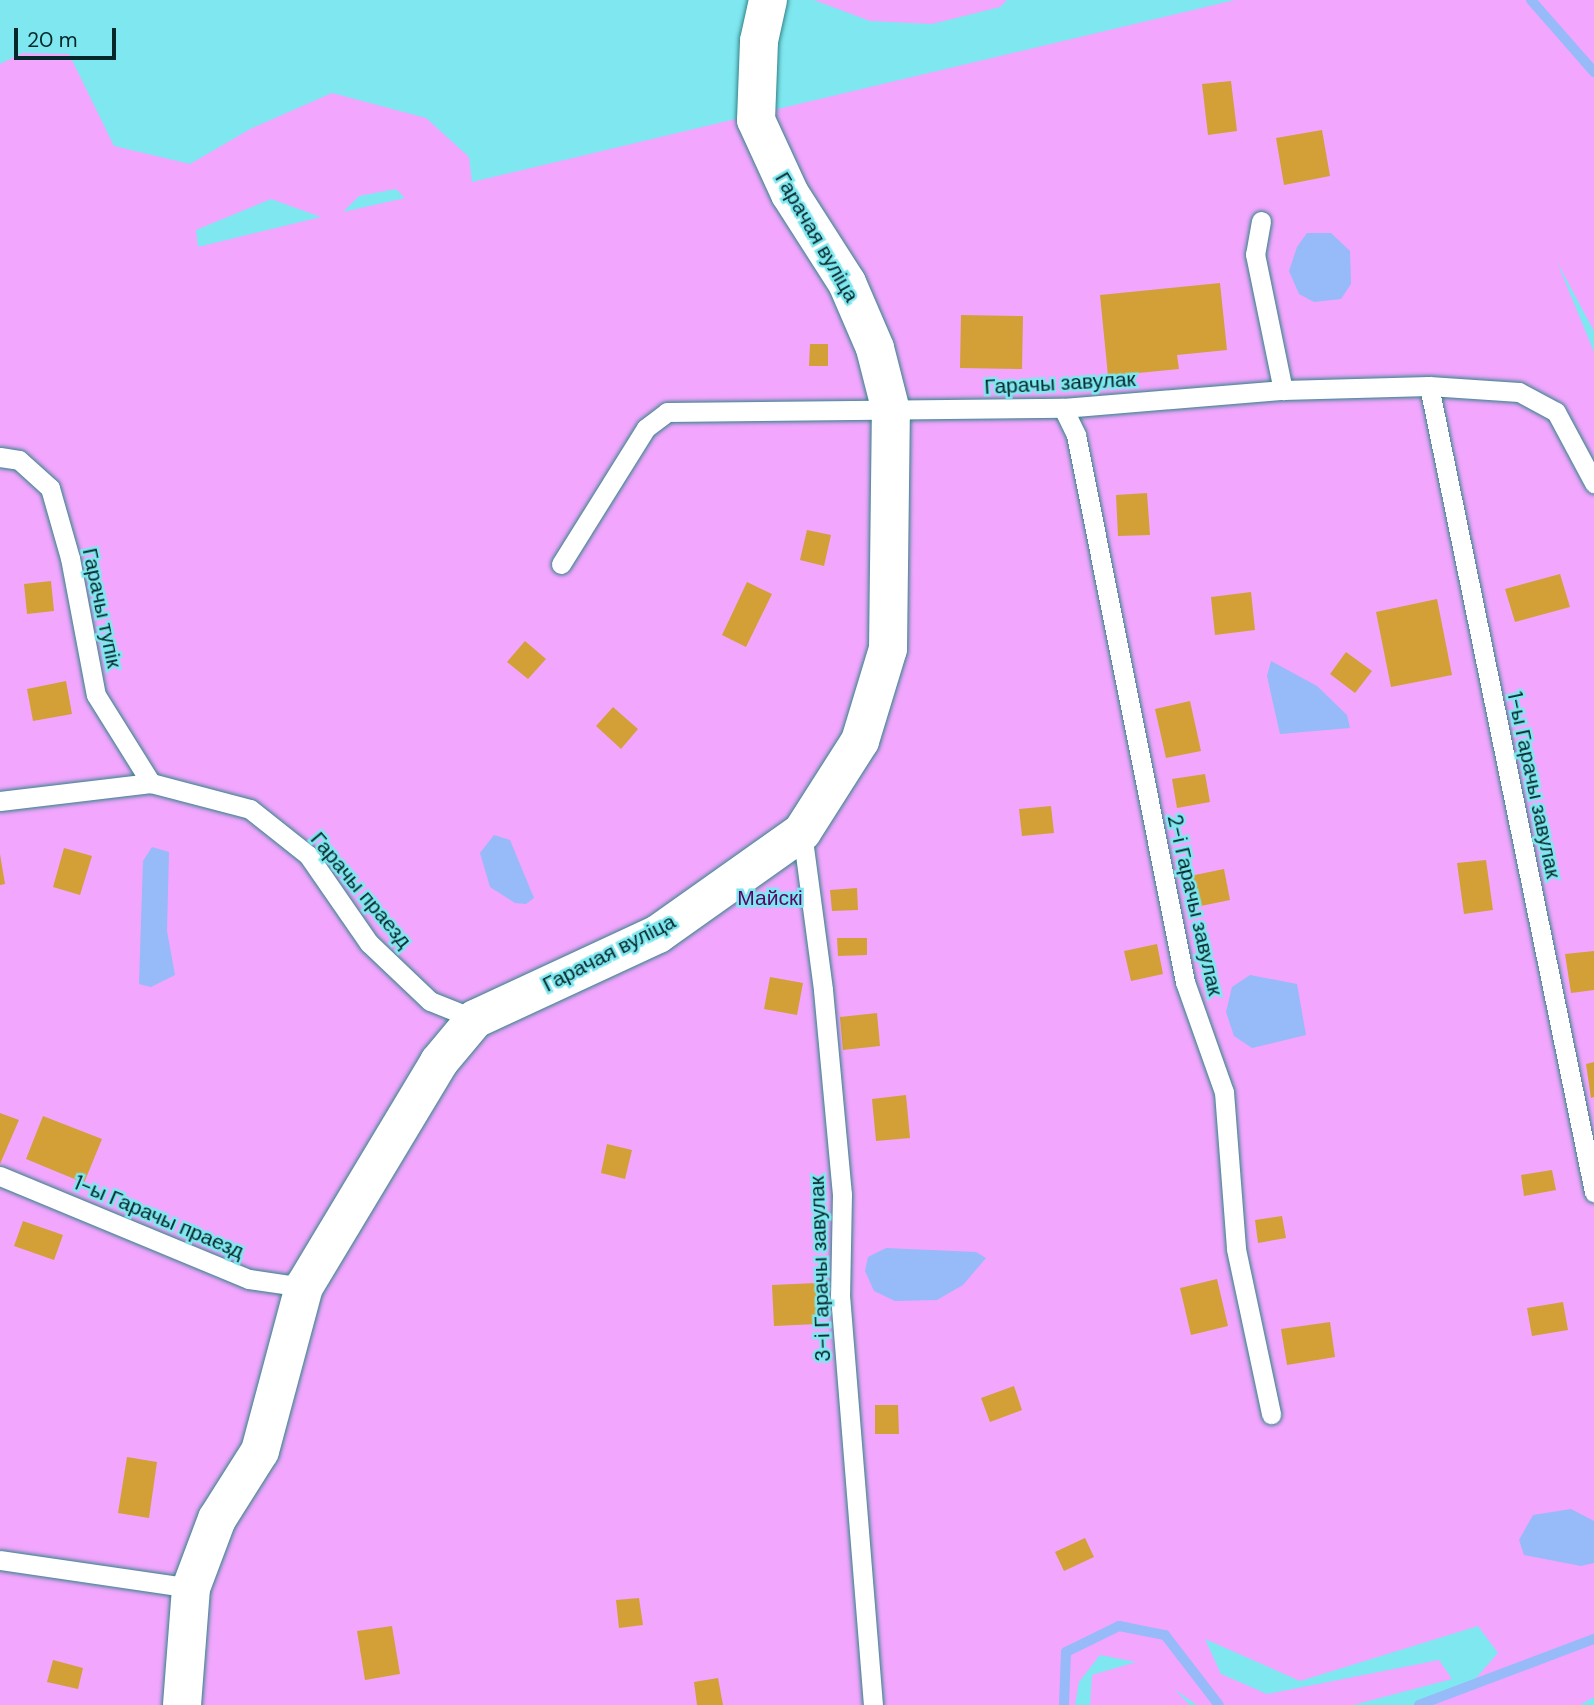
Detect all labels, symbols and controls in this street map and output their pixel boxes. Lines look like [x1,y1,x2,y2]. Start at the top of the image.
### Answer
scale bar [18,14,119,58]
text: 20 m [27,26,78,54]
street label: Гарачая вуліца [770,168,864,306]
street label: Гарачы завулак [984,366,1136,400]
street label: Гарачы тупік [77,546,127,670]
street label: 1-ы Гарачы завулак [1502,689,1566,881]
street label: 2-і Гарачы завулак [1162,812,1228,998]
street label: Гарачы праезд [305,827,417,953]
park label: Майскі [737,885,803,911]
street label: Гарачая вуліца [538,909,680,997]
street label: 1-ы Гарачы праезд [70,1170,248,1264]
street label: 3-і Гарачы завулак [804,1176,836,1362]

